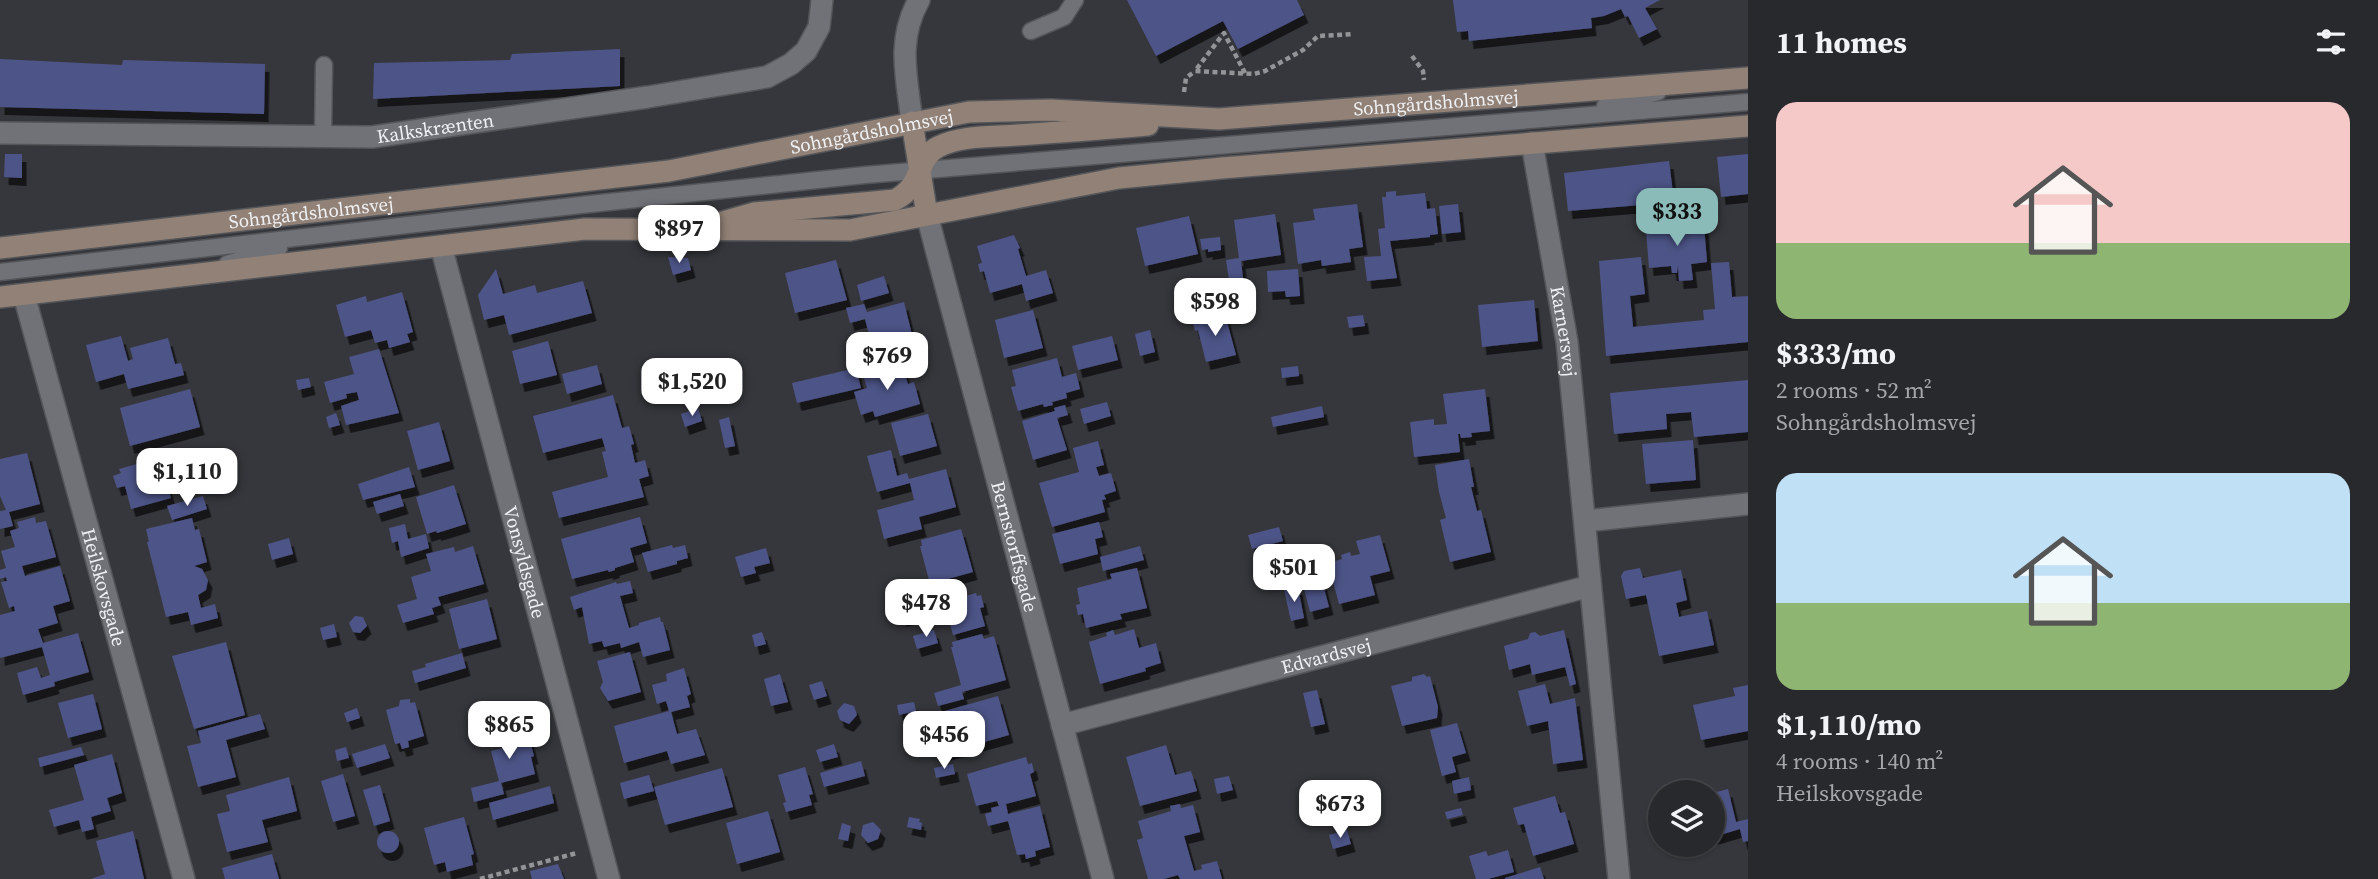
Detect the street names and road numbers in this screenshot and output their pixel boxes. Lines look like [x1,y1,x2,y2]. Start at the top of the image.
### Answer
street label: Sohngårdsholmsvej [1352,83,1519,122]
street label: Sohngårdsholmsvej [788,102,955,160]
street label: Kalkskrænten [375,106,496,149]
street label: Sohngårdsholmsvej [227,190,395,235]
street label: Karnersvej [1544,284,1583,378]
street label: Bernstorffsgade [985,478,1045,615]
street label: Vonsyldsgade [498,503,552,621]
street label: Heilskovsgade [75,525,133,649]
street label: Edvardsvej [1278,631,1374,680]

